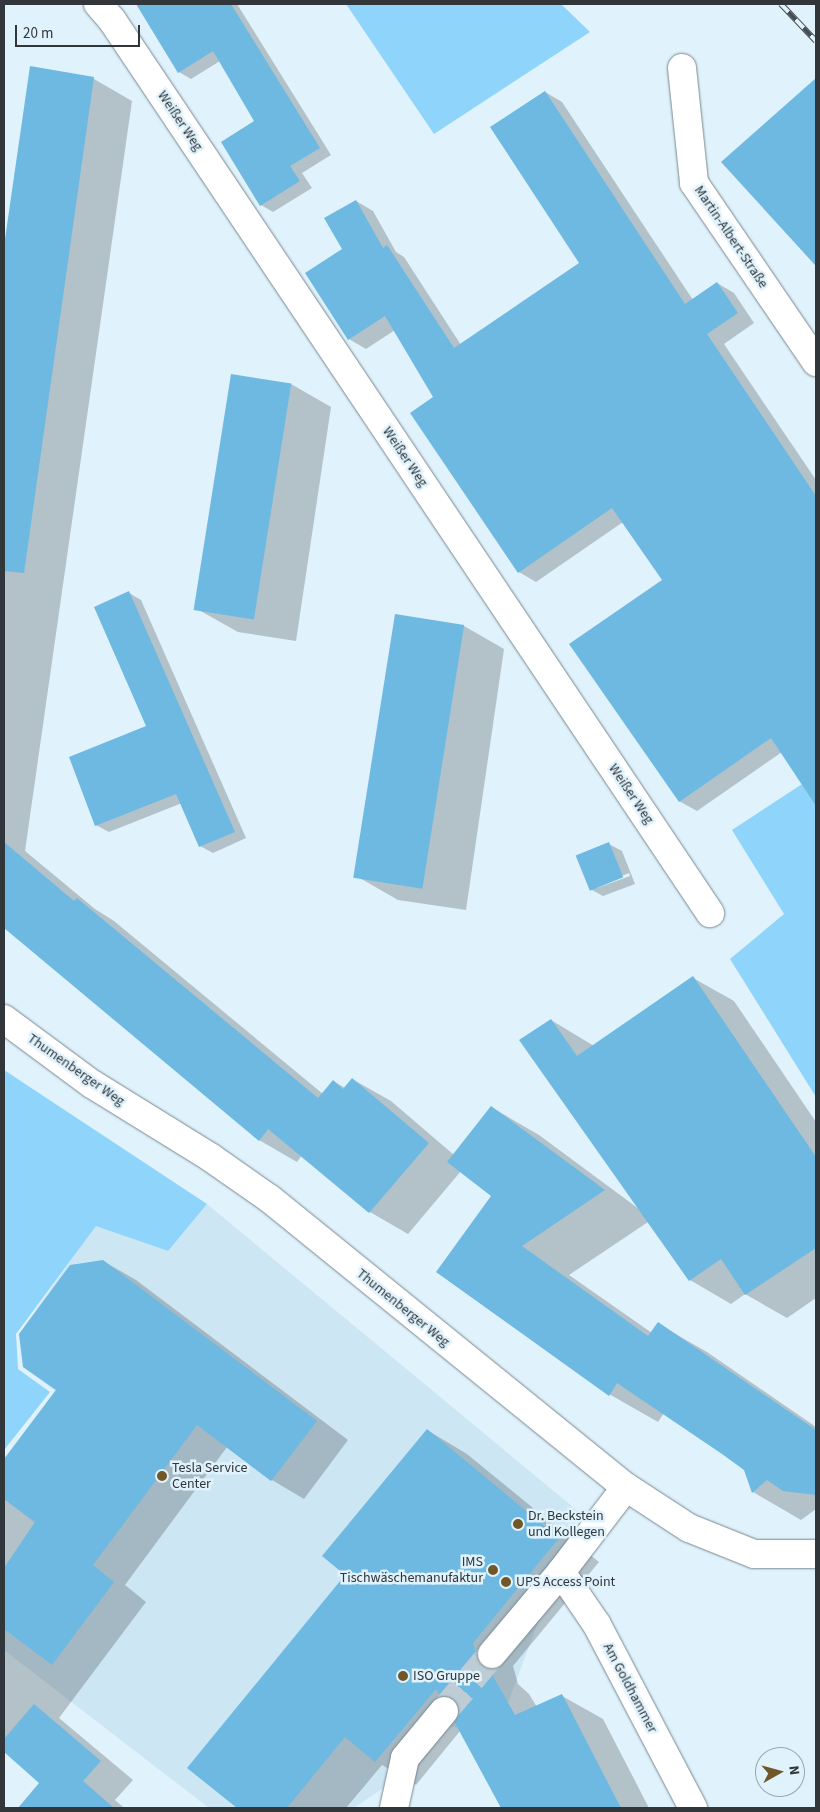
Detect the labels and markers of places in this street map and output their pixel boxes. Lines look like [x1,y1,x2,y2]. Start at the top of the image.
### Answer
place label: Tesla Service Center [172,1460,247,1492]
marker: Tesla Service Center [156,1470,168,1482]
place label: Dr. Beckstein und Kollegen [528,1508,605,1540]
marker: Dr. Beckstein und Kollegen [512,1518,524,1530]
place label: IMS Tischwäschemanufaktur [340,1554,483,1586]
marker: IMS Tischwäschemanufaktur [487,1564,499,1576]
place label: UPS Access Point [516,1574,615,1590]
marker: UPS Access Point [500,1576,512,1588]
place label: ISO Gruppe [413,1668,480,1684]
marker: ISO Gruppe [397,1670,409,1682]

